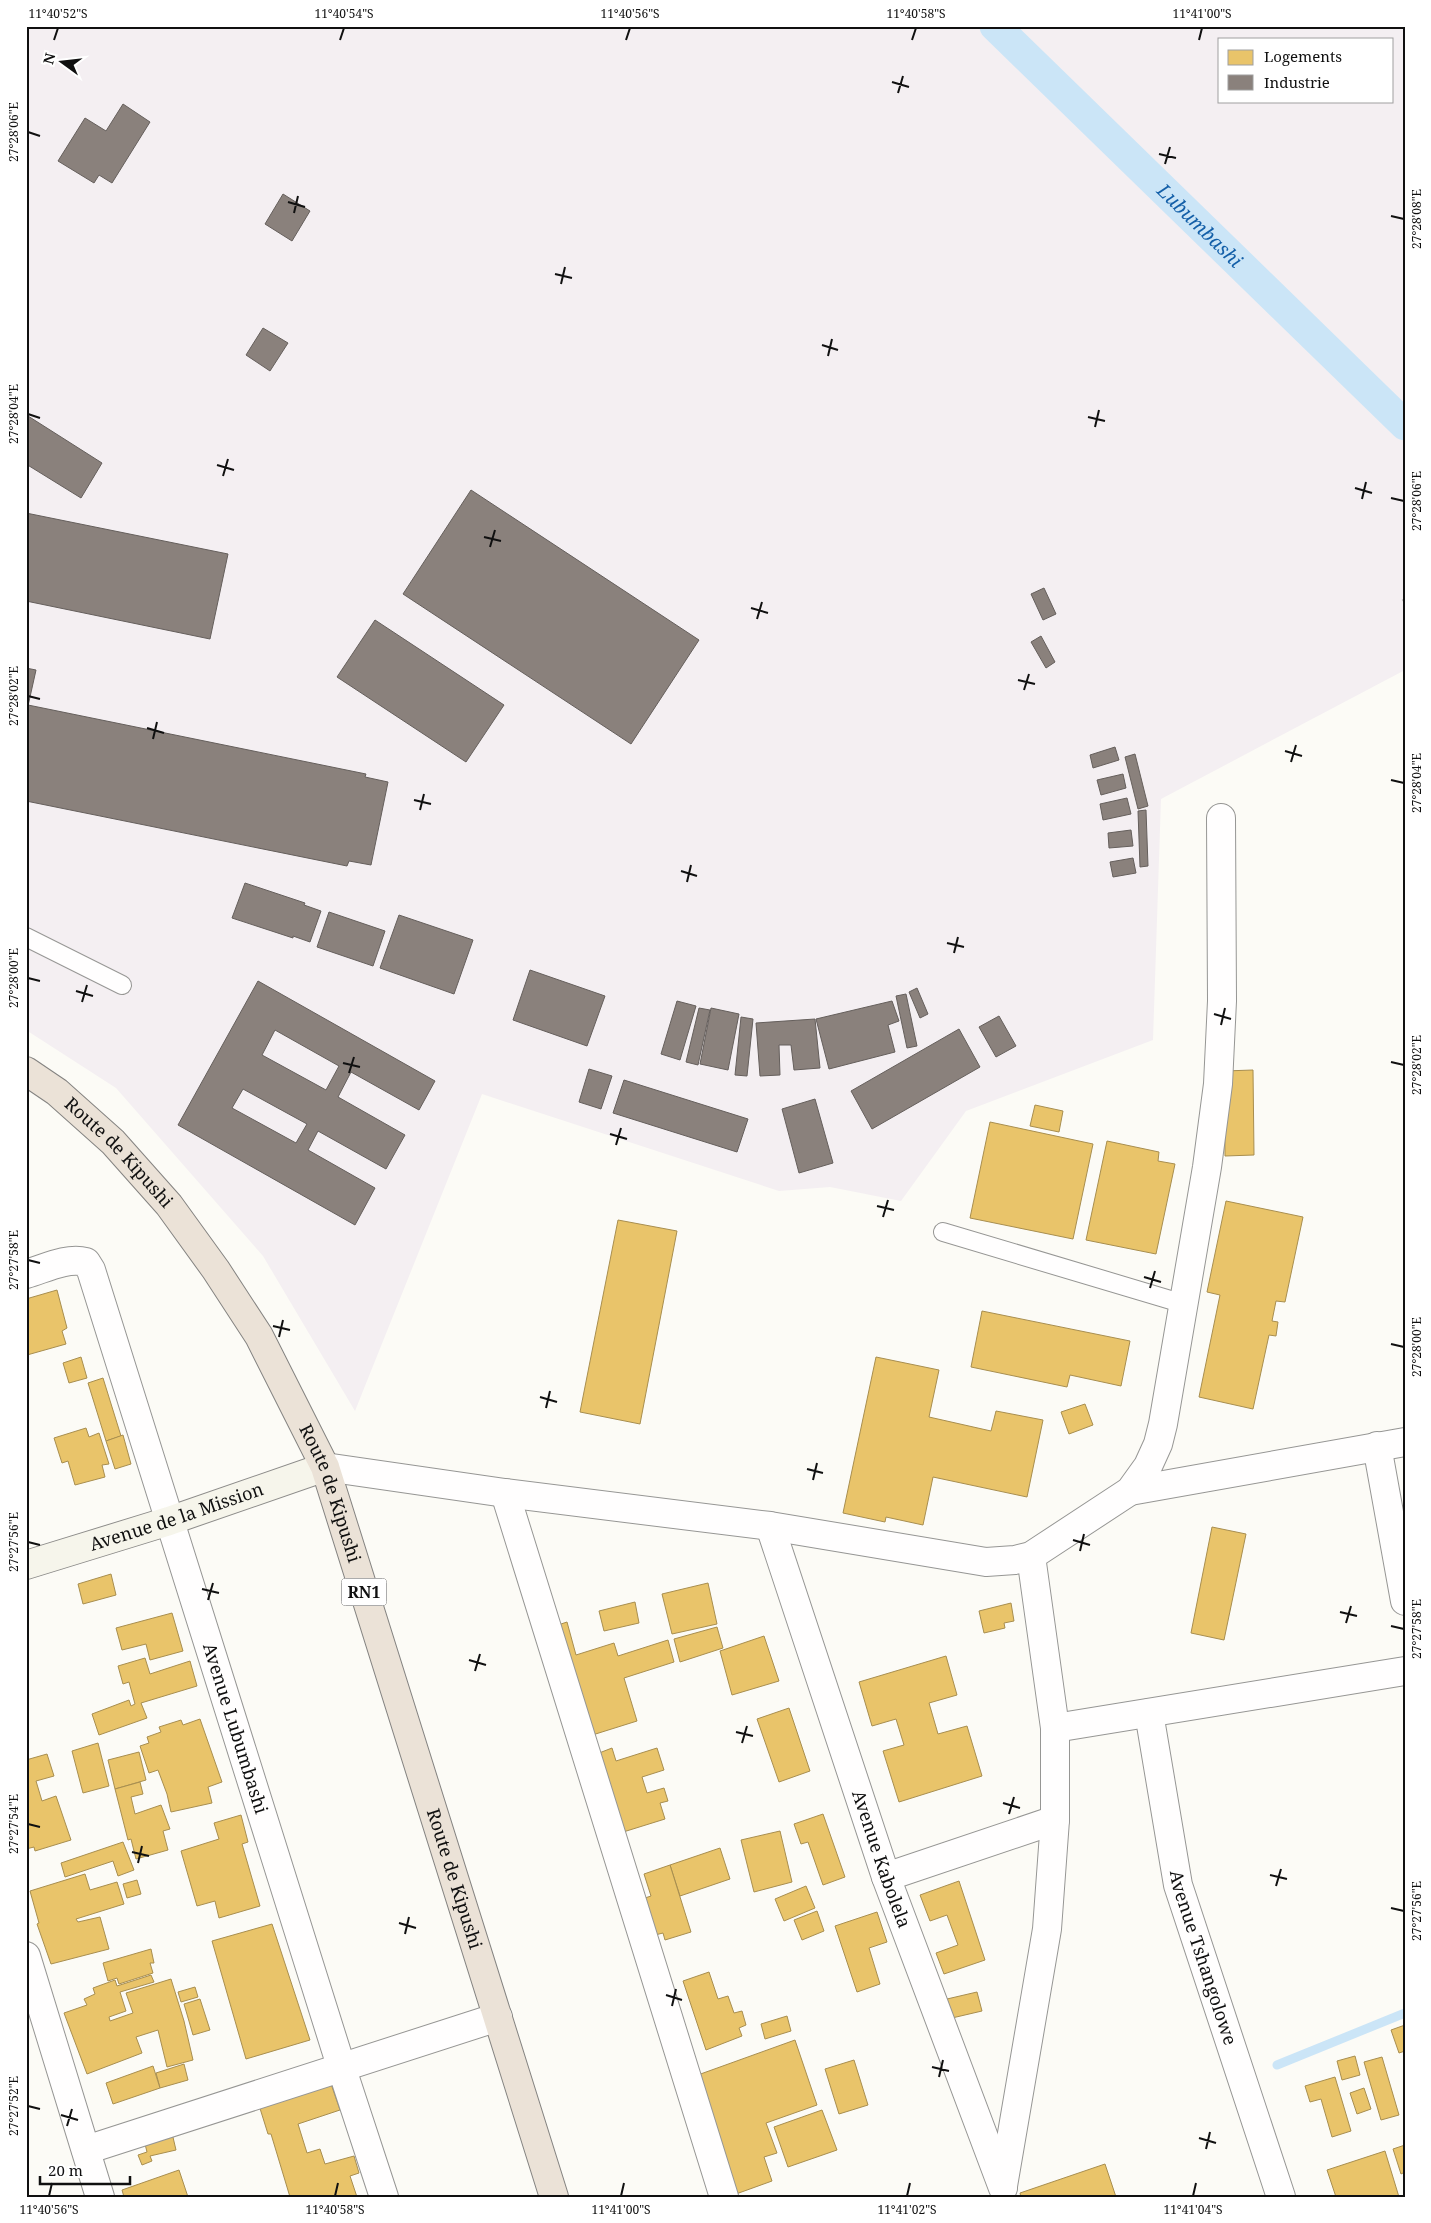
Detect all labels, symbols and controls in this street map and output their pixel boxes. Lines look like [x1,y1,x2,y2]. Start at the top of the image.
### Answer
text: 11°40'52"S [28,5,88,22]
text: 11°40'54"S [314,5,374,22]
text: 11°40'56"S [600,5,660,22]
text: 11°40'58"S [886,5,946,22]
text: 11°41'00"S [1172,5,1232,22]
north arrow [38,38,88,88]
legend [1218,38,1394,102]
text: Logements [1264,46,1342,66]
text: N [38,51,60,66]
text: Industrie [1264,72,1330,92]
text: 27°28'06"E [5,102,22,162]
water label: Lubumbashi [1151,177,1249,273]
text: 27°28'08"E [1408,189,1425,249]
text: 27°28'04"E [5,384,22,444]
text: 27°28'06"E [1408,471,1425,531]
text: 27°28'02"E [5,666,22,726]
text: 27°28'04"E [1408,753,1425,813]
text: 27°28'00"E [5,948,22,1008]
text: 27°28'02"E [1408,1035,1425,1095]
street label: Route de Kipushi [60,1091,179,1213]
text: 27°27'58"E [5,1230,22,1290]
text: 27°28'00"E [1408,1317,1425,1377]
street label: Route de Kipushi [294,1420,367,1565]
street label: Avenue de la Mission [86,1476,267,1556]
text: 27°27'56"E [5,1512,22,1572]
road number: RN1 [342,1578,386,1605]
text: 27°27'58"E [1408,1599,1425,1659]
street label: Avenue Lubumbashi [198,1640,274,1817]
street label: Avenue Kabolela [847,1787,917,1931]
text: 27°27'54"E [5,1794,22,1854]
street label: Route de Kipushi [422,1805,488,1952]
street label: Avenue Tshangolowe [1165,1868,1243,2048]
text: 27°27'56"E [1408,1881,1425,1941]
text: 27°27'52"E [5,2076,22,2136]
scale bar [40,2153,130,2185]
text: 20 m [48,2160,83,2180]
text: 11°40'56"S [19,2201,79,2218]
text: 11°40'58"S [305,2201,365,2218]
text: 11°41'00"S [591,2201,651,2218]
text: 11°41'02"S [877,2201,937,2218]
text: 11°41'04"S [1163,2201,1223,2218]

